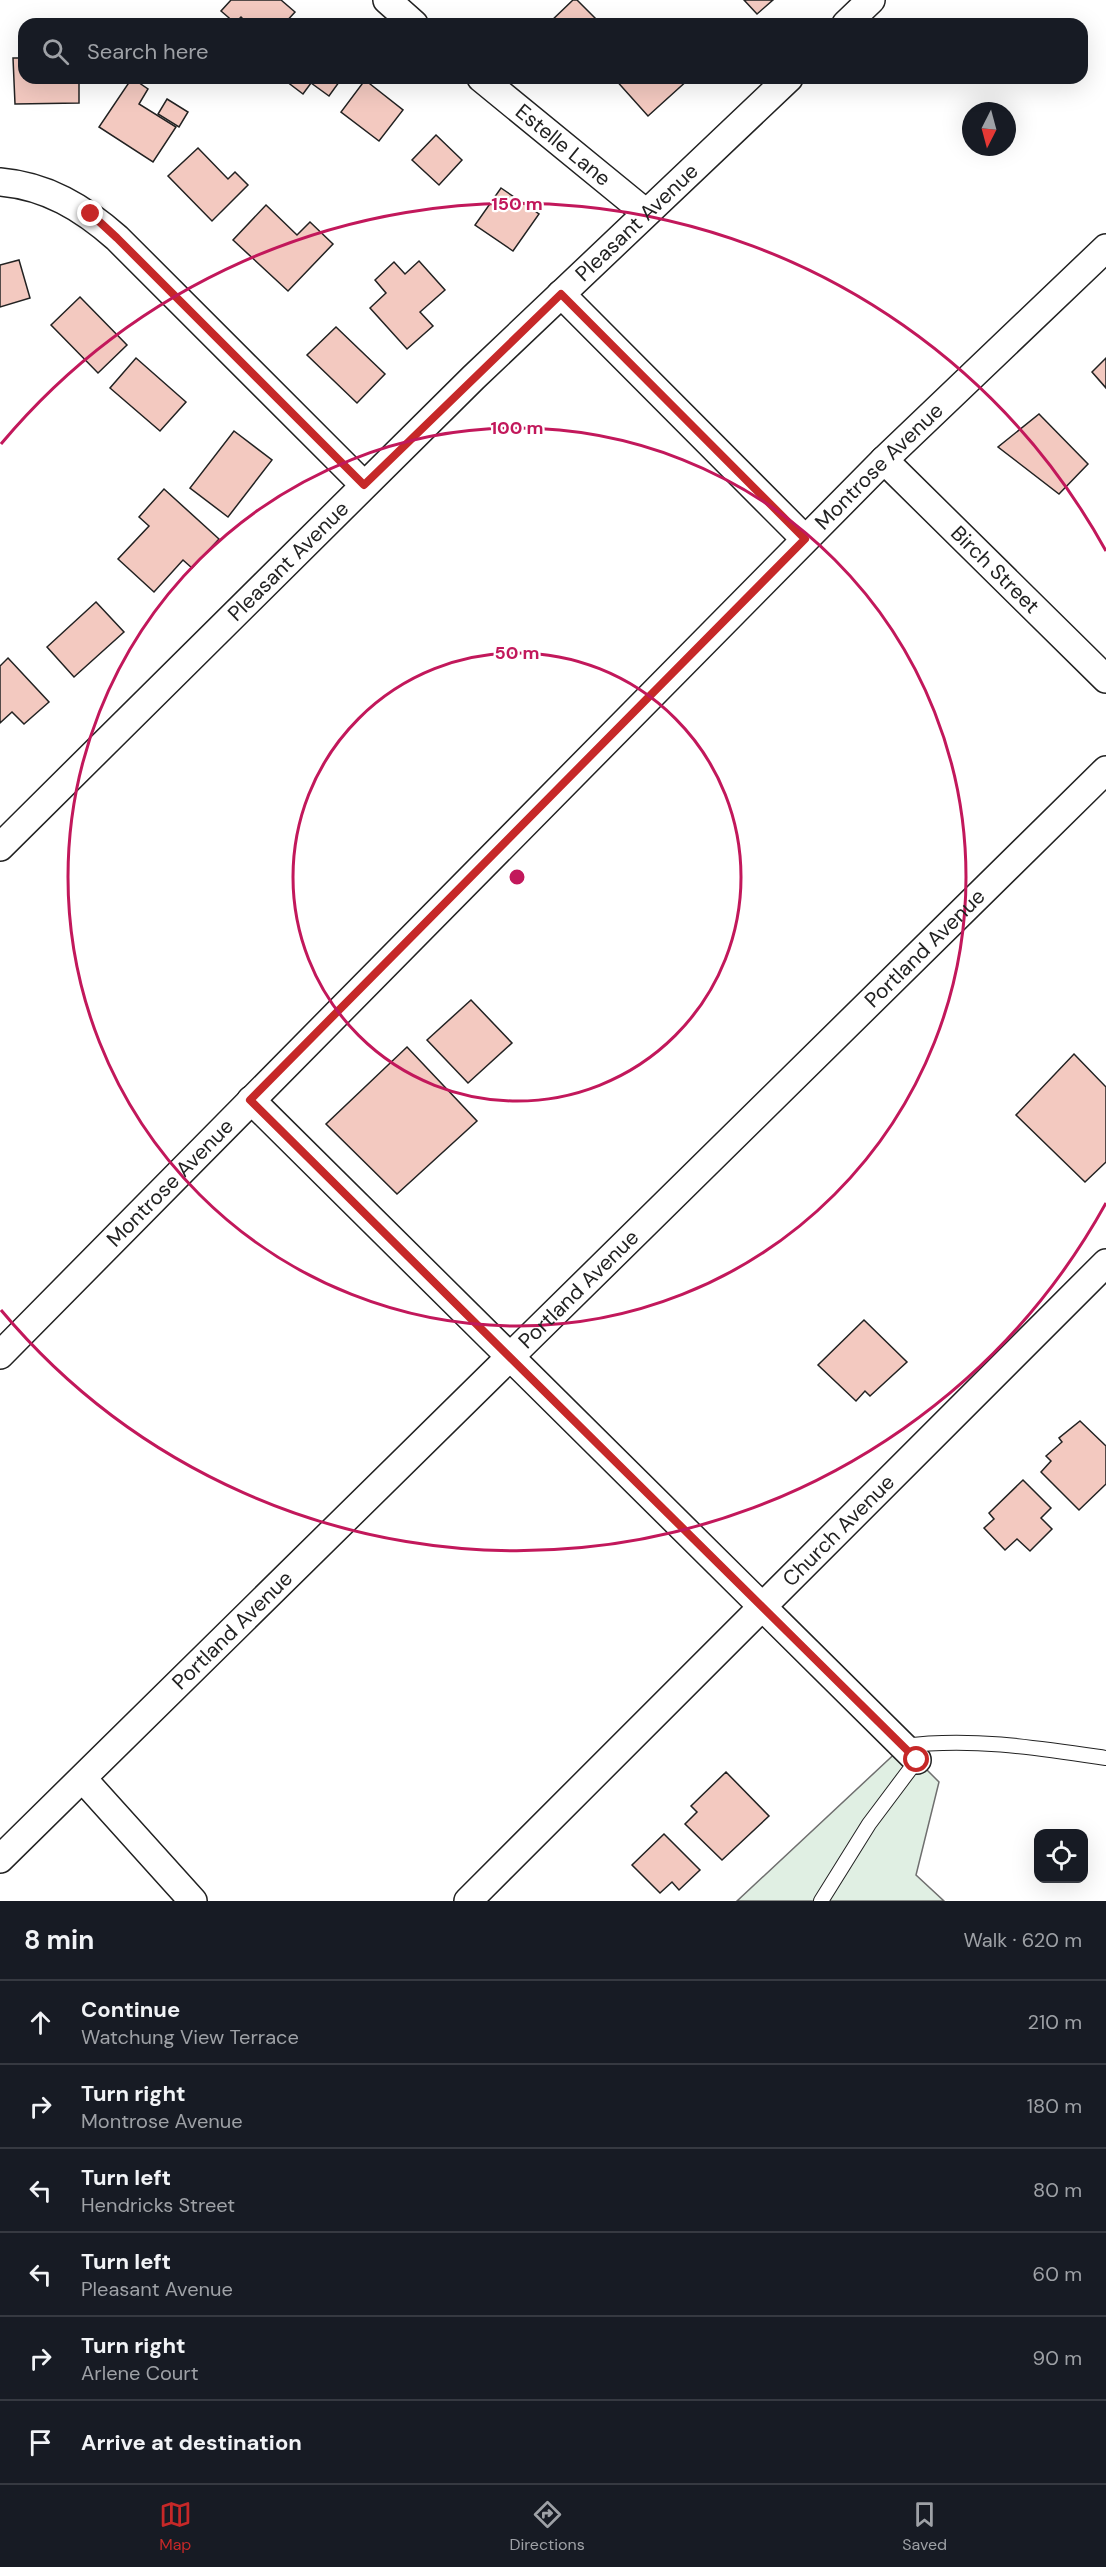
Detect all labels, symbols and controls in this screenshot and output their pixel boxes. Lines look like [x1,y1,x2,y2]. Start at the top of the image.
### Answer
search box [18,18,1088,84]
icon: search [39,35,72,68]
text: Search here [87,37,208,66]
street label: Estelle Lane [510,98,617,192]
north arrow [962,102,1016,156]
street label: Pleasant Avenue [569,157,704,288]
text: 150 m [491,192,543,216]
route end [77,200,103,226]
street label: Montrose Avenue [809,397,949,536]
text: 100 m [490,416,544,440]
street label: Pleasant Avenue [222,495,355,627]
street label: Birch Street [945,519,1046,620]
text: 50 m [494,641,540,665]
centre of rings [507,867,527,887]
street label: Portland Avenue [859,883,991,1014]
street label: Montrose Avenue [100,1113,240,1253]
street label: Portland Avenue [512,1224,645,1355]
street label: Church Avenue [776,1468,901,1593]
street label: Portland Avenue [166,1565,299,1696]
route start [903,1746,929,1772]
map controls [1034,1829,1088,1883]
button: locate [1034,1829,1088,1883]
text: 8 min [24,1923,94,1957]
text: Walk · 620 m [963,1927,1082,1953]
text: Continue [81,1995,180,2024]
icon: ahead [24,2006,57,2039]
text: 210 m [1027,2009,1082,2035]
text: Watchung View Terrace [81,2024,299,2050]
text: Turn right [81,2079,186,2108]
icon: right [24,2090,57,2123]
text: 180 m [1027,2093,1082,2119]
text: Montrose Avenue [81,2108,243,2134]
text: Turn left [81,2163,171,2192]
icon: left [24,2174,57,2207]
text: 80 m [1033,2177,1082,2203]
text: Hendricks Street [81,2192,235,2218]
text: Turn left [81,2247,171,2276]
icon: left [24,2258,57,2291]
text: 60 m [1033,2261,1082,2287]
text: Pleasant Avenue [81,2276,233,2302]
text: Turn right [81,2331,186,2360]
icon: right [24,2342,57,2375]
text: 90 m [1033,2345,1082,2371]
text: Arlene Court [81,2360,199,2386]
icon: arrive [24,2426,57,2459]
text: Arrive at destination [81,2428,302,2457]
tab: Map [159,2498,192,2555]
tab: Directions [509,2498,585,2555]
tab: Saved [902,2498,947,2555]

